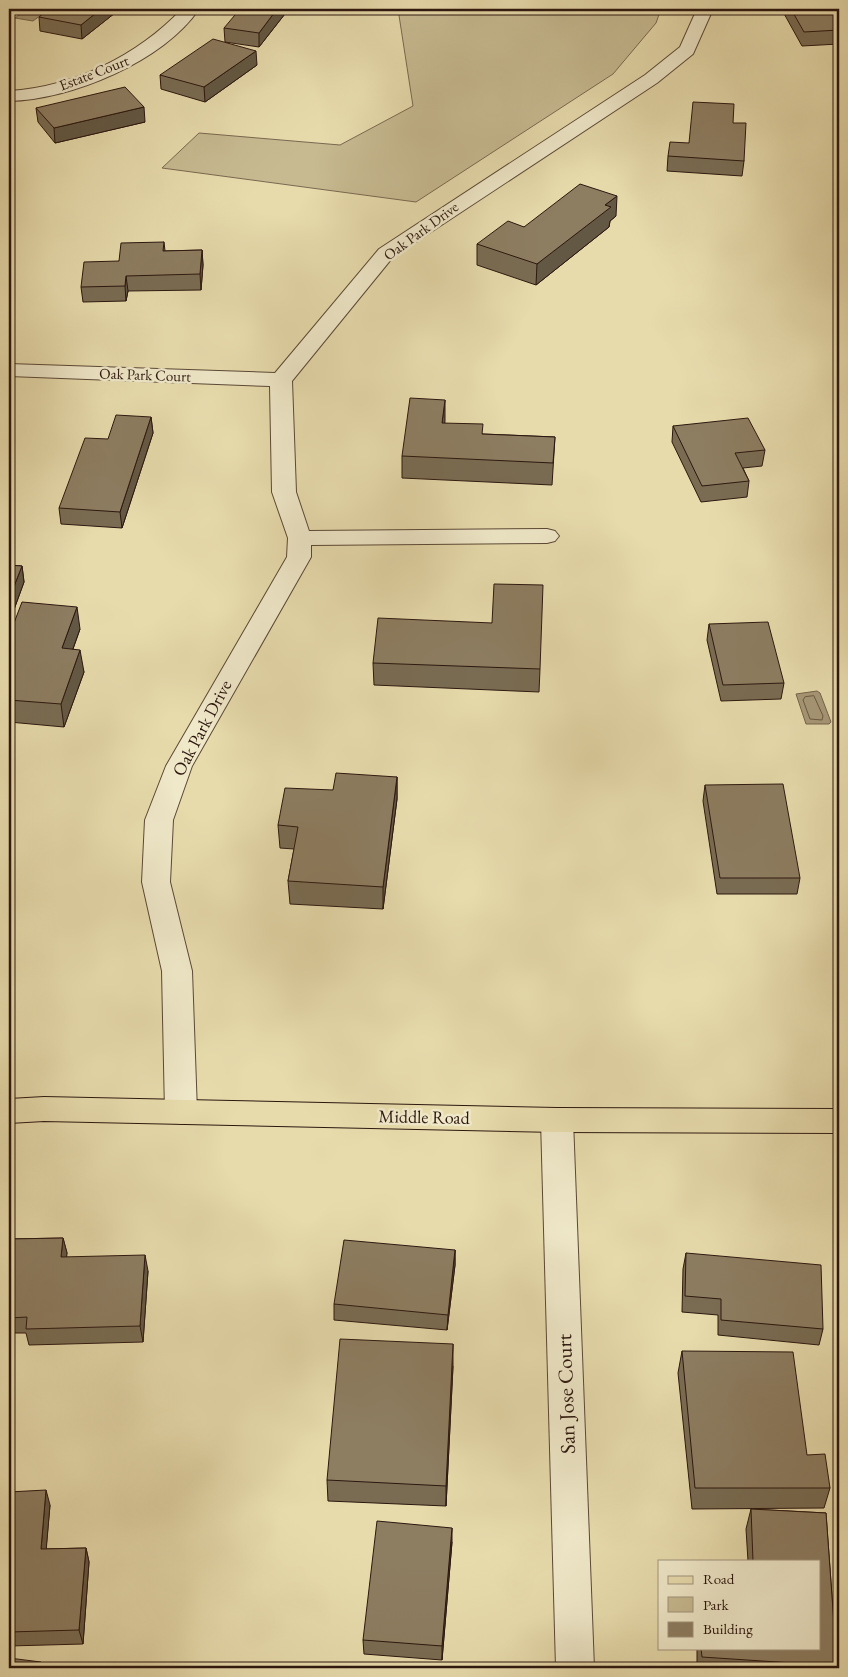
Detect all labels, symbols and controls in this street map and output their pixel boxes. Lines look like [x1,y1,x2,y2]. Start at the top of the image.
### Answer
street label: Estate Court [56,50,132,95]
street label: Oak Park Drive [379,197,462,264]
street label: Oak Park Court [99,363,191,386]
street label: Oak Park Drive [167,676,237,780]
street label: Middle Road [378,1104,471,1129]
street label: San Jose Court [550,1333,581,1455]
legend [658,1560,820,1650]
text: Road [703,1569,735,1588]
text: Park [703,1595,730,1614]
text: Building [703,1619,753,1638]

